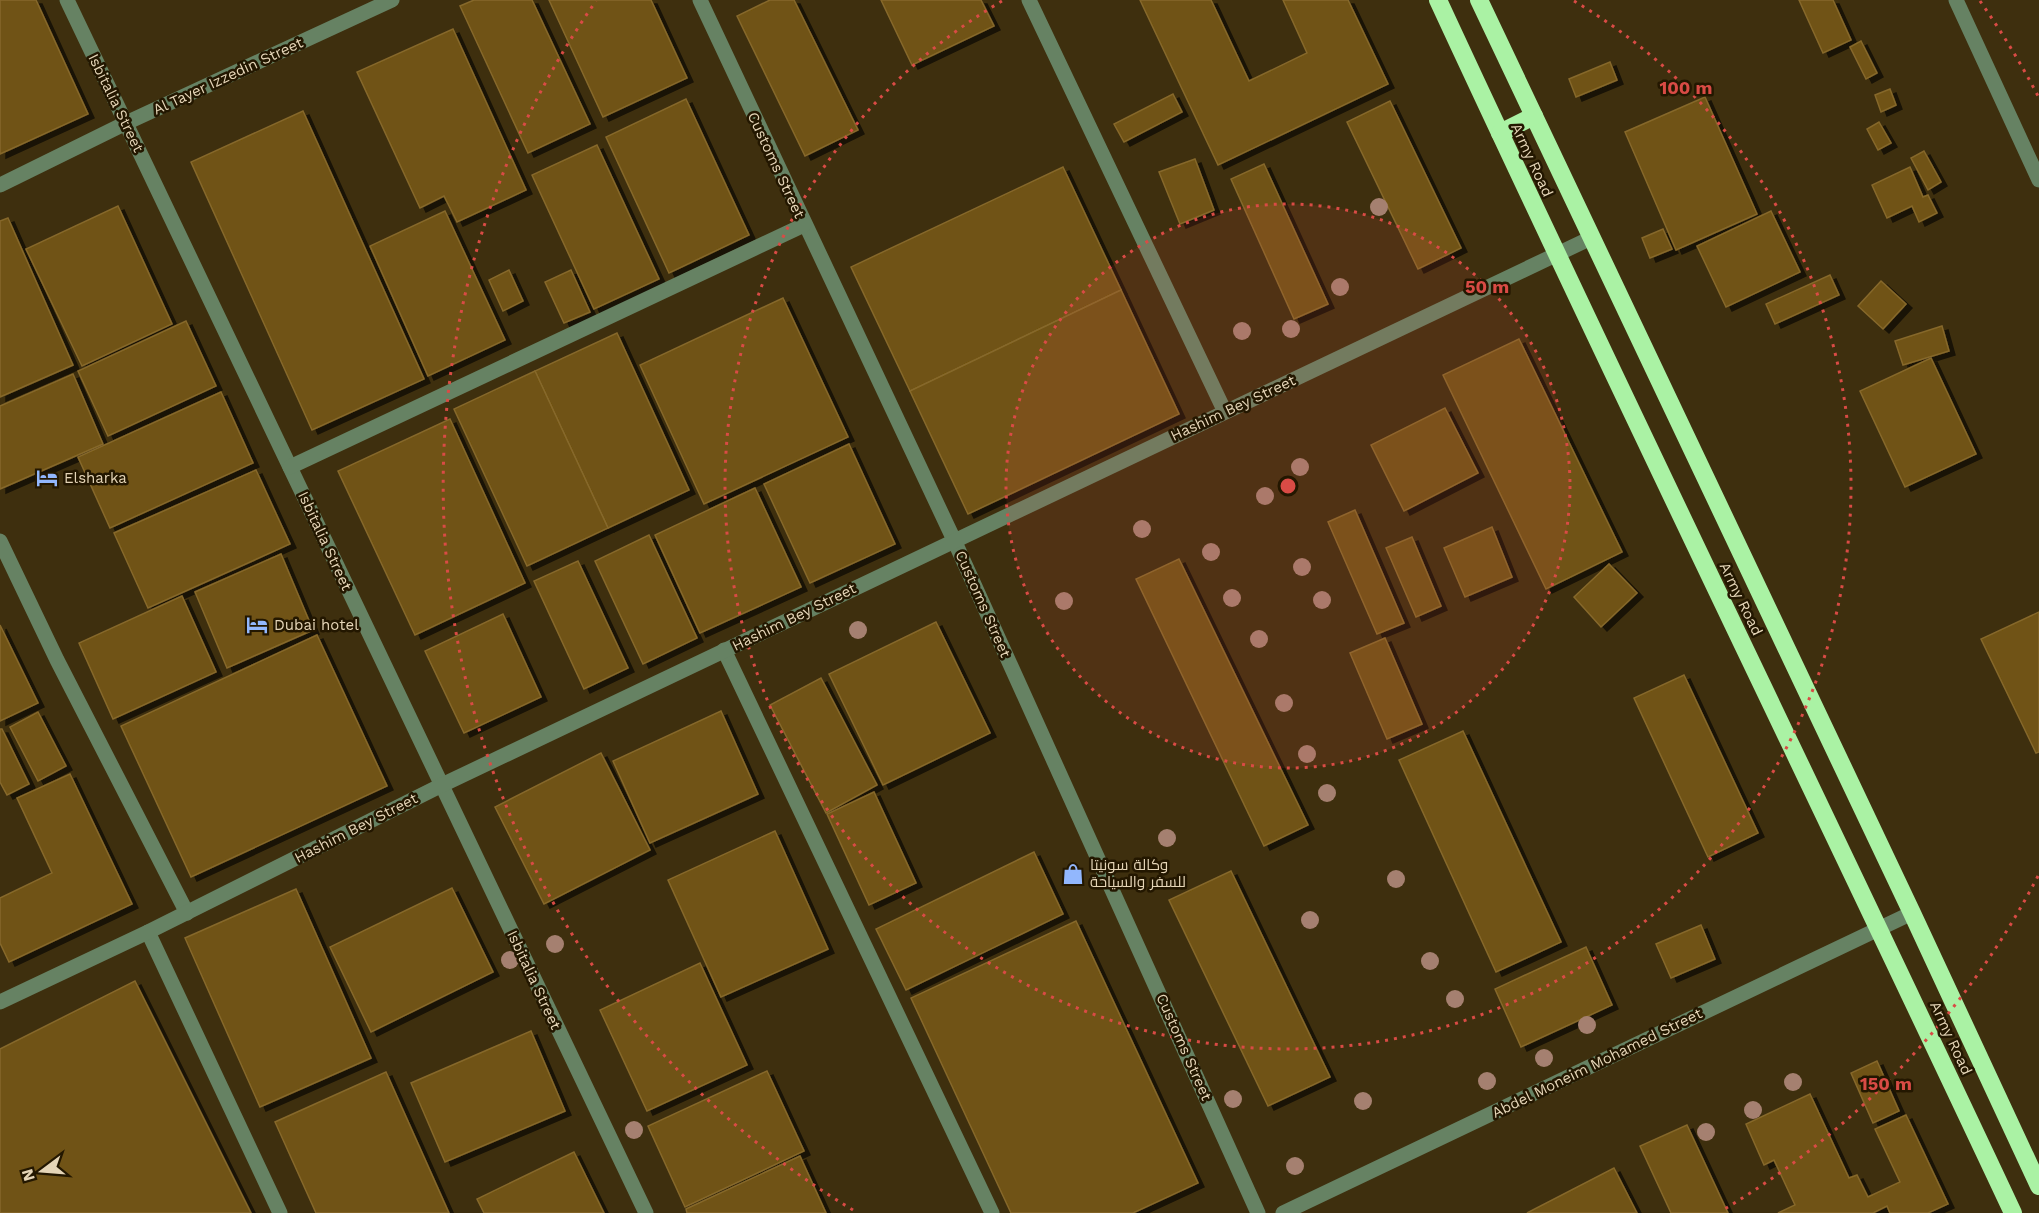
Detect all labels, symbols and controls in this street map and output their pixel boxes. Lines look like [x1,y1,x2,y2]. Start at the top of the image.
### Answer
street label: Al Tayer Izzedin Street [150,33,306,119]
street label: Isbitalia Street [84,51,148,156]
text: 100 m [1659,77,1713,98]
street label: Customs Street [743,109,809,222]
street label: Army Road [1507,120,1557,200]
text: 50 m [1465,276,1509,297]
street label: Hashim Bey Street [1168,371,1299,445]
hotel icon: Elsharka [35,466,59,490]
place label: Elsharka [64,469,127,487]
centre of rings [1278,476,1298,496]
street label: Isbitalia Street [294,489,356,594]
street label: Customs Street [951,548,1015,661]
street label: Army Road [1716,559,1766,639]
street label: Hashim Bey Street [729,579,860,655]
hotel icon: Dubai hotel [245,613,269,637]
place label: Dubai hotel [274,616,359,634]
street label: Hashim Bey Street [291,789,421,867]
place label: وكالة سونيتا للسفر والسياحة [1090,856,1186,891]
shop icon: وكالة سونيتا للسفر والسياحة [1061,862,1085,886]
street label: Isbitalia Street [503,928,565,1033]
street label: Customs Street [1152,991,1216,1104]
street label: Army Road [1926,998,1976,1078]
street label: Abdel Moneim Mohamed Street [1489,1004,1706,1122]
text: 150 m [1860,1073,1912,1094]
north arrow [12,1141,72,1201]
text: N [17,1167,39,1183]

